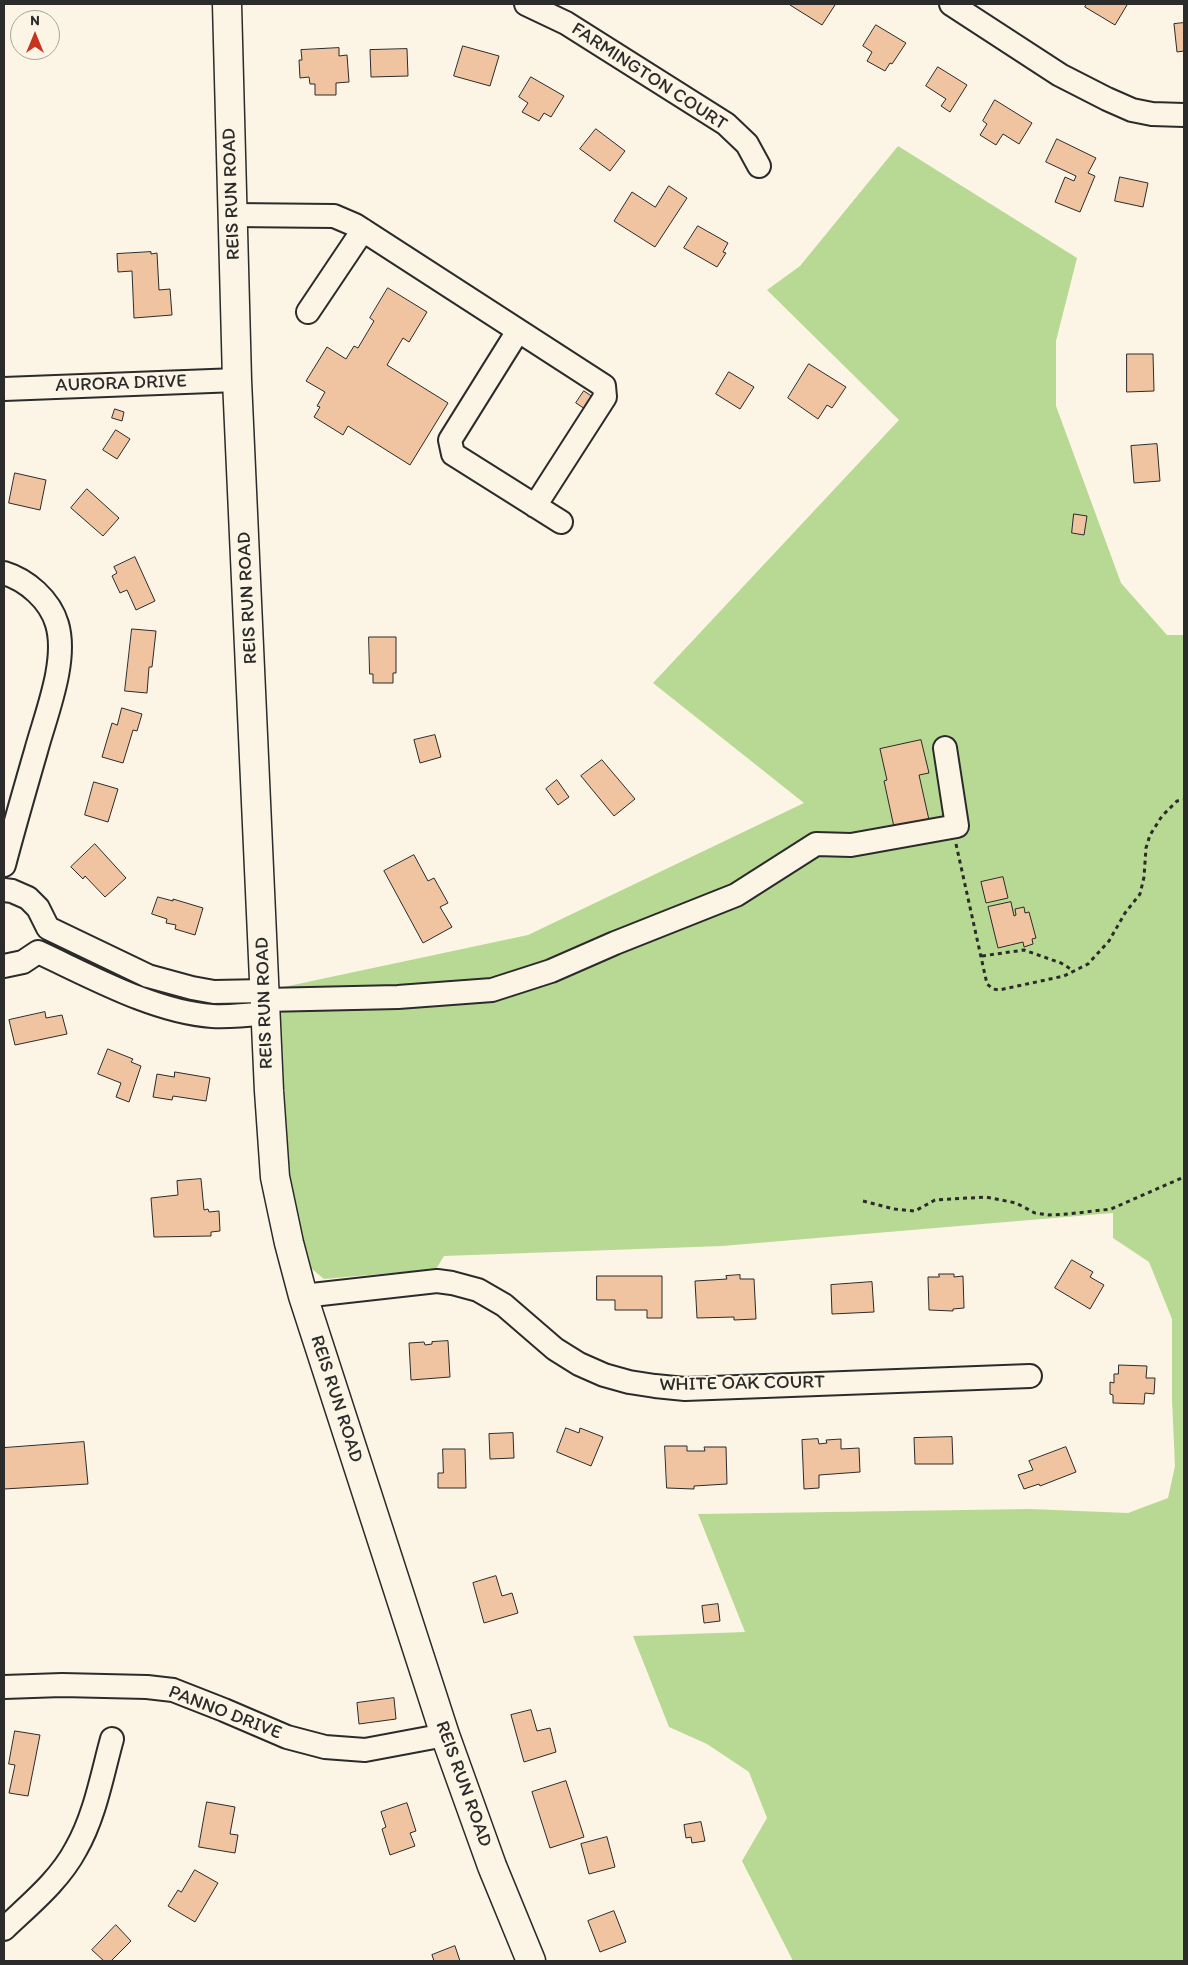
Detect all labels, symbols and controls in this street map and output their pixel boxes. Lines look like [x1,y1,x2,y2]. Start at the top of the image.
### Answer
north arrow [10,10,60,60]
text: N [30,12,40,29]
street label: FARMINGTON COURT [567,18,731,136]
street label: REIS RUN ROAD [218,127,246,261]
street label: AURORA DRIVE [55,370,187,398]
street label: REIS RUN ROAD [233,531,263,665]
street label: REIS RUN ROAD [251,936,279,1070]
street label: REIS RUN ROAD [305,1332,367,1466]
street label: WHITE OAK COURT [659,1371,825,1397]
street label: PANNO DRIVE [165,1681,285,1745]
street label: REIS RUN ROAD [430,1718,496,1850]

